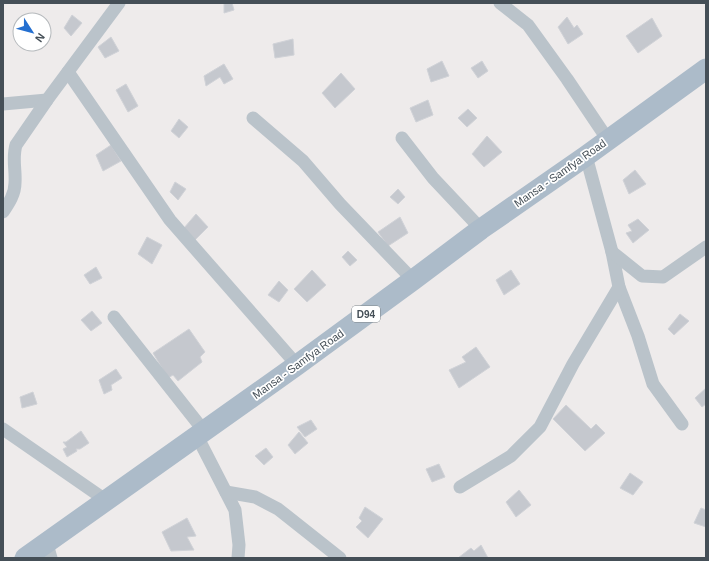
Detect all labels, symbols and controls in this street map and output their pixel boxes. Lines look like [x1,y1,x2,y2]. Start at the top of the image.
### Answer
north arrow [12,12,52,52]
text: N [33,31,47,45]
street label: Mansa - Samfya Road [512,137,608,209]
road number: D94 [352,306,380,322]
street label: Mansa - Samfya Road [250,327,346,401]

